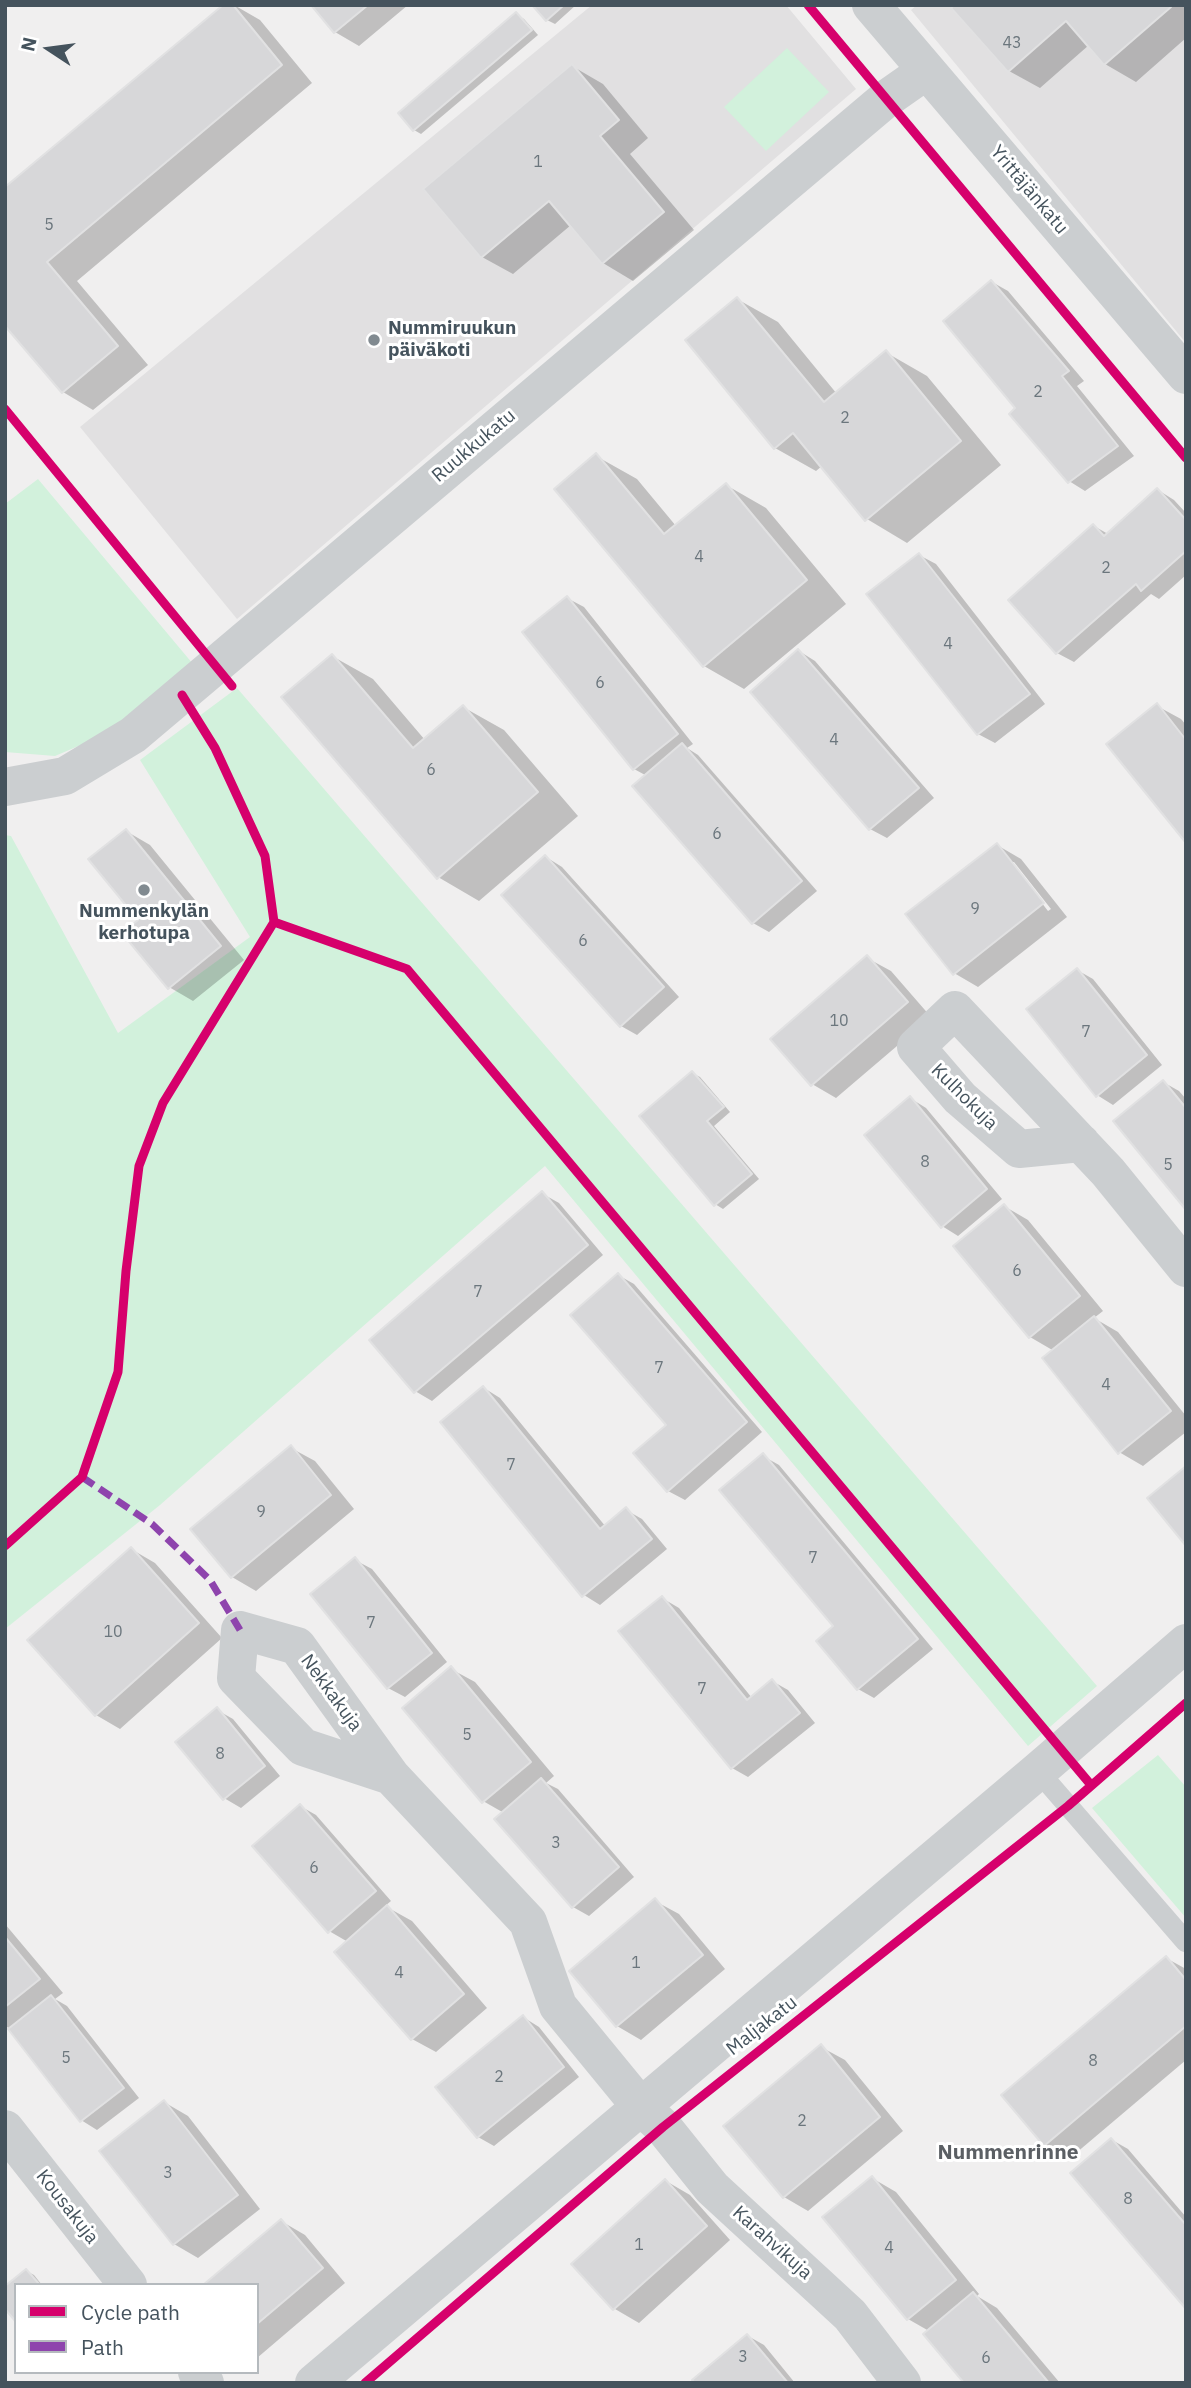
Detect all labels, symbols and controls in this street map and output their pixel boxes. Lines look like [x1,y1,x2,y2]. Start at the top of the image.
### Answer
north arrow [14,14,84,84]
house number: 43 [1002,33,1022,53]
text: N [15,35,42,54]
street label: Yrittäjänkatu [985,141,1073,239]
house number: 1 [533,152,543,172]
house number: 5 [44,215,54,235]
place label: Nummiruukun päiväkoti [388,318,516,362]
marker: Nummiruukun päiväkoti [366,332,382,348]
house number: 2 [1033,382,1043,402]
street label: Ruukkukatu [428,405,520,487]
house number: 2 [840,408,850,428]
house number: 4 [694,547,704,567]
house number: 2 [1101,558,1111,578]
house number: 4 [943,634,953,654]
house number: 6 [595,673,605,693]
house number: 4 [829,730,839,750]
house number: 6 [426,760,436,780]
house number: 6 [712,824,722,844]
marker: Nummenkylän kerhotupa [136,882,152,898]
house number: 9 [970,899,980,919]
place label: Nummenkylän kerhotupa [79,901,209,945]
house number: 6 [578,931,588,951]
house number: 10 [829,1011,849,1031]
house number: 7 [1081,1022,1091,1042]
street label: Kulhokuja [926,1059,1002,1135]
house number: 8 [920,1152,930,1172]
house number: 5 [1163,1155,1173,1175]
house number: 6 [1012,1261,1022,1281]
house number: 7 [473,1282,483,1302]
house number: 7 [654,1358,664,1378]
house number: 4 [1101,1375,1111,1395]
house number: 7 [506,1455,516,1475]
house number: 9 [256,1502,266,1522]
house number: 7 [808,1548,818,1568]
house number: 7 [366,1613,376,1633]
house number: 10 [103,1622,123,1642]
street label: Nekkakuja [295,1650,367,1736]
house number: 7 [697,1679,707,1699]
house number: 5 [462,1725,472,1745]
house number: 8 [215,1744,225,1764]
house number: 3 [551,1833,561,1853]
house number: 6 [309,1858,319,1878]
house number: 1 [631,1953,641,1973]
house number: 4 [394,1963,404,1983]
street label: Maljakatu [722,1991,802,2061]
house number: 5 [61,2048,71,2068]
house number: 8 [1088,2051,1098,2071]
house number: 2 [494,2067,504,2087]
house number: 2 [797,2111,807,2131]
district label: Nummenrinne [938,2140,1078,2166]
house number: 3 [163,2163,173,2183]
street label: Kousakuja [31,2165,103,2249]
house number: 8 [1123,2189,1133,2209]
street label: Karahvikuja [728,2201,816,2285]
house number: 1 [634,2235,644,2255]
house number: 4 [884,2238,894,2258]
legend [14,2283,259,2374]
text: Cycle path [81,2298,180,2326]
text: Path [81,2333,124,2361]
house number: 3 [738,2347,748,2367]
house number: 6 [981,2348,991,2368]

